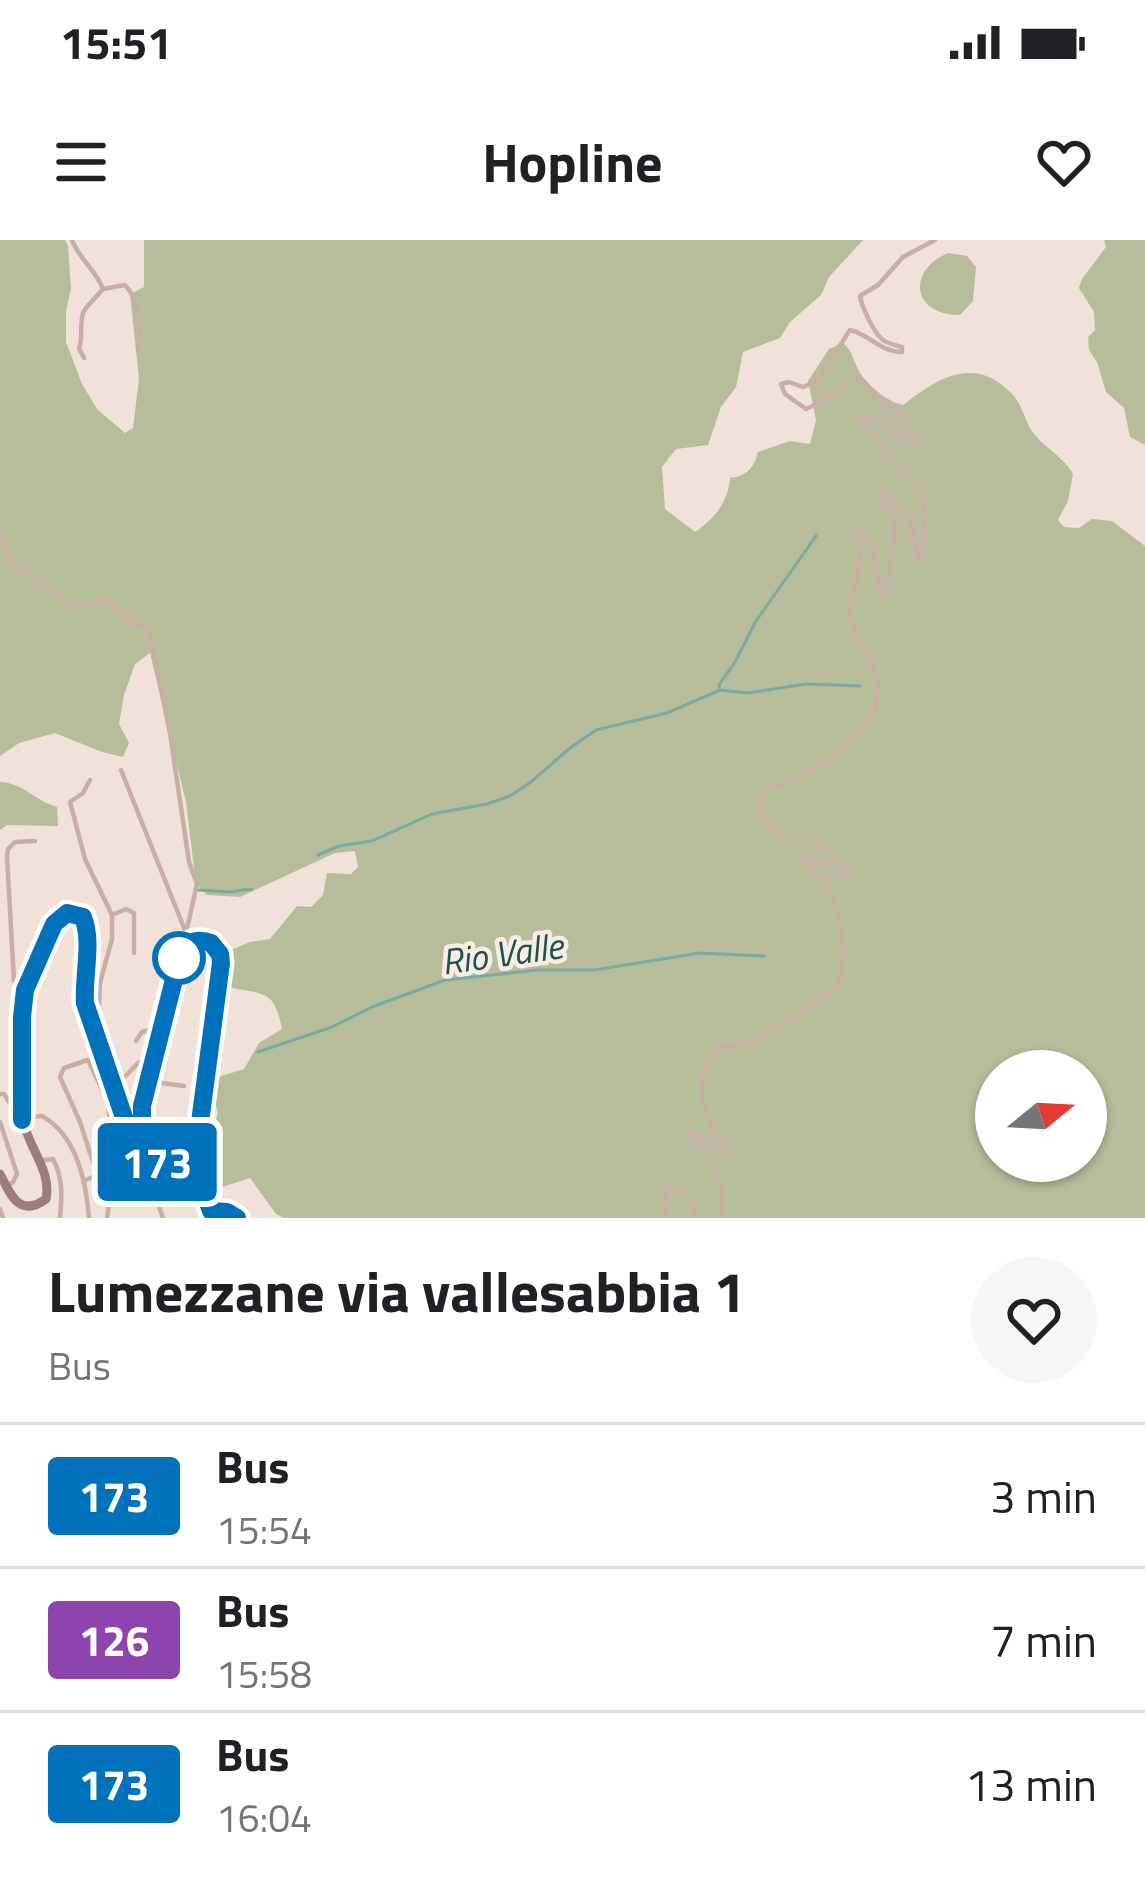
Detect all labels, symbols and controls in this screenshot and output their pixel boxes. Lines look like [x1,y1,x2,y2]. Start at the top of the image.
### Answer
text: 15:51 [60,8,172,76]
text: Hopline [482,121,663,203]
icon: menu [48,129,114,195]
icon: heart [1031,129,1097,195]
water label: Rio Valle [438,917,569,989]
unlabelled marker [154,933,204,983]
north arrow [975,1050,1107,1182]
map controls [975,1050,1107,1182]
line badge: 173 [88,1123,226,1201]
text: 173 [122,1130,192,1194]
text: Lumezzane via vallesabbia 1 [48,1247,745,1334]
button: heart [971,1257,1097,1383]
text: Bus [48,1336,111,1395]
text: Bus [216,1432,290,1500]
text: 3 min [990,1462,1097,1530]
text: 173 [79,1464,149,1528]
text: 15:54 [216,1500,312,1559]
text: Bus [216,1576,290,1644]
text: 7 min [990,1606,1097,1674]
text: 126 [79,1608,149,1672]
text: 15:58 [216,1644,312,1703]
text: Bus [216,1720,290,1788]
text: 13 min [965,1750,1097,1818]
text: 173 [79,1752,149,1816]
text: 16:04 [216,1788,312,1847]

